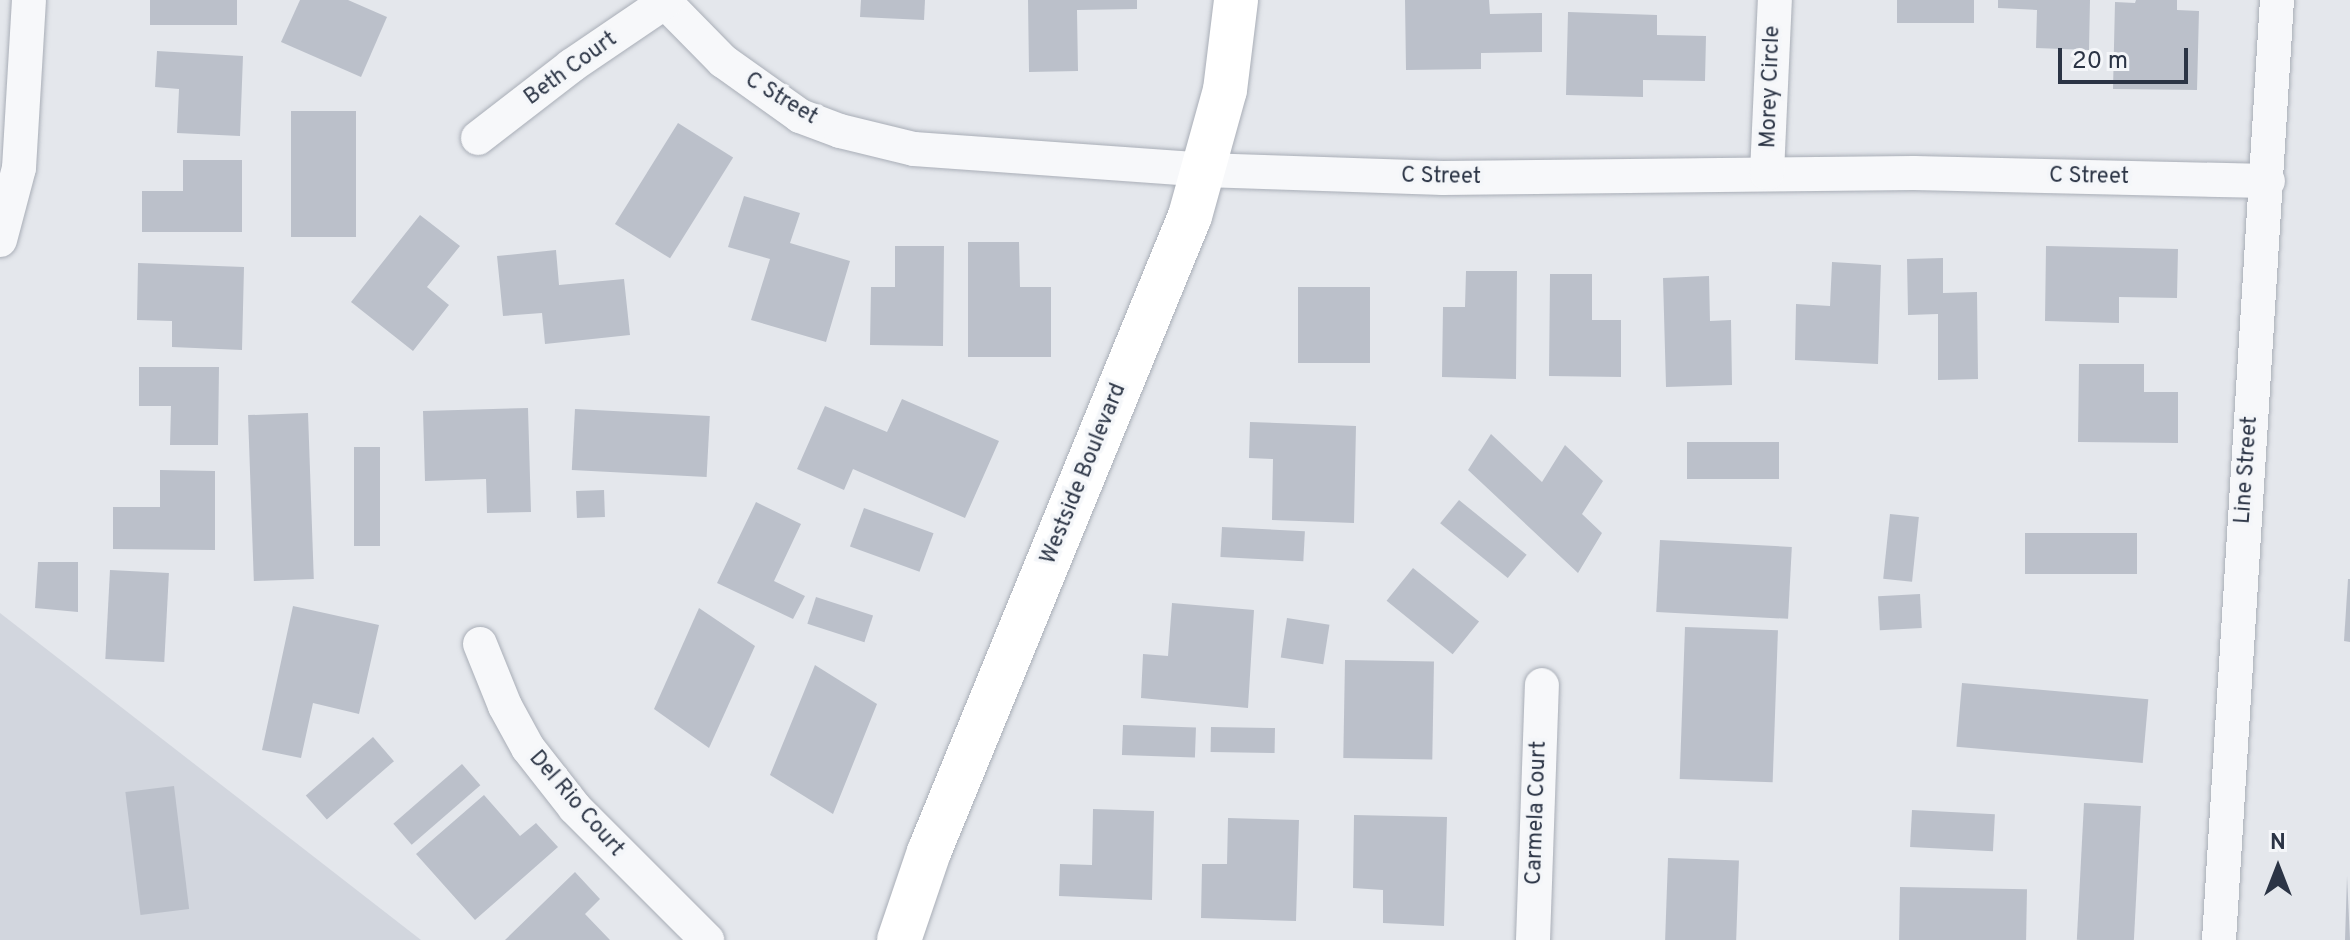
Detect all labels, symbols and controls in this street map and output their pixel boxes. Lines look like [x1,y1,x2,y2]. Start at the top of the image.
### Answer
street label: Morey Circle [1756,25,1786,149]
street label: Beth Court [520,27,622,111]
scale bar [2062,32,2192,82]
text: 20 m [2072,47,2128,77]
street label: C Street [740,67,822,131]
street label: C Street [1401,163,1481,191]
street label: C Street [2049,163,2129,191]
street label: Westside Boulevard [1036,380,1132,568]
street label: Line Street [2230,415,2264,525]
street label: Carmela Court [1521,740,1553,886]
street label: Del Rio Court [523,746,629,862]
north arrow [2238,828,2318,908]
text: N [2270,830,2286,857]

